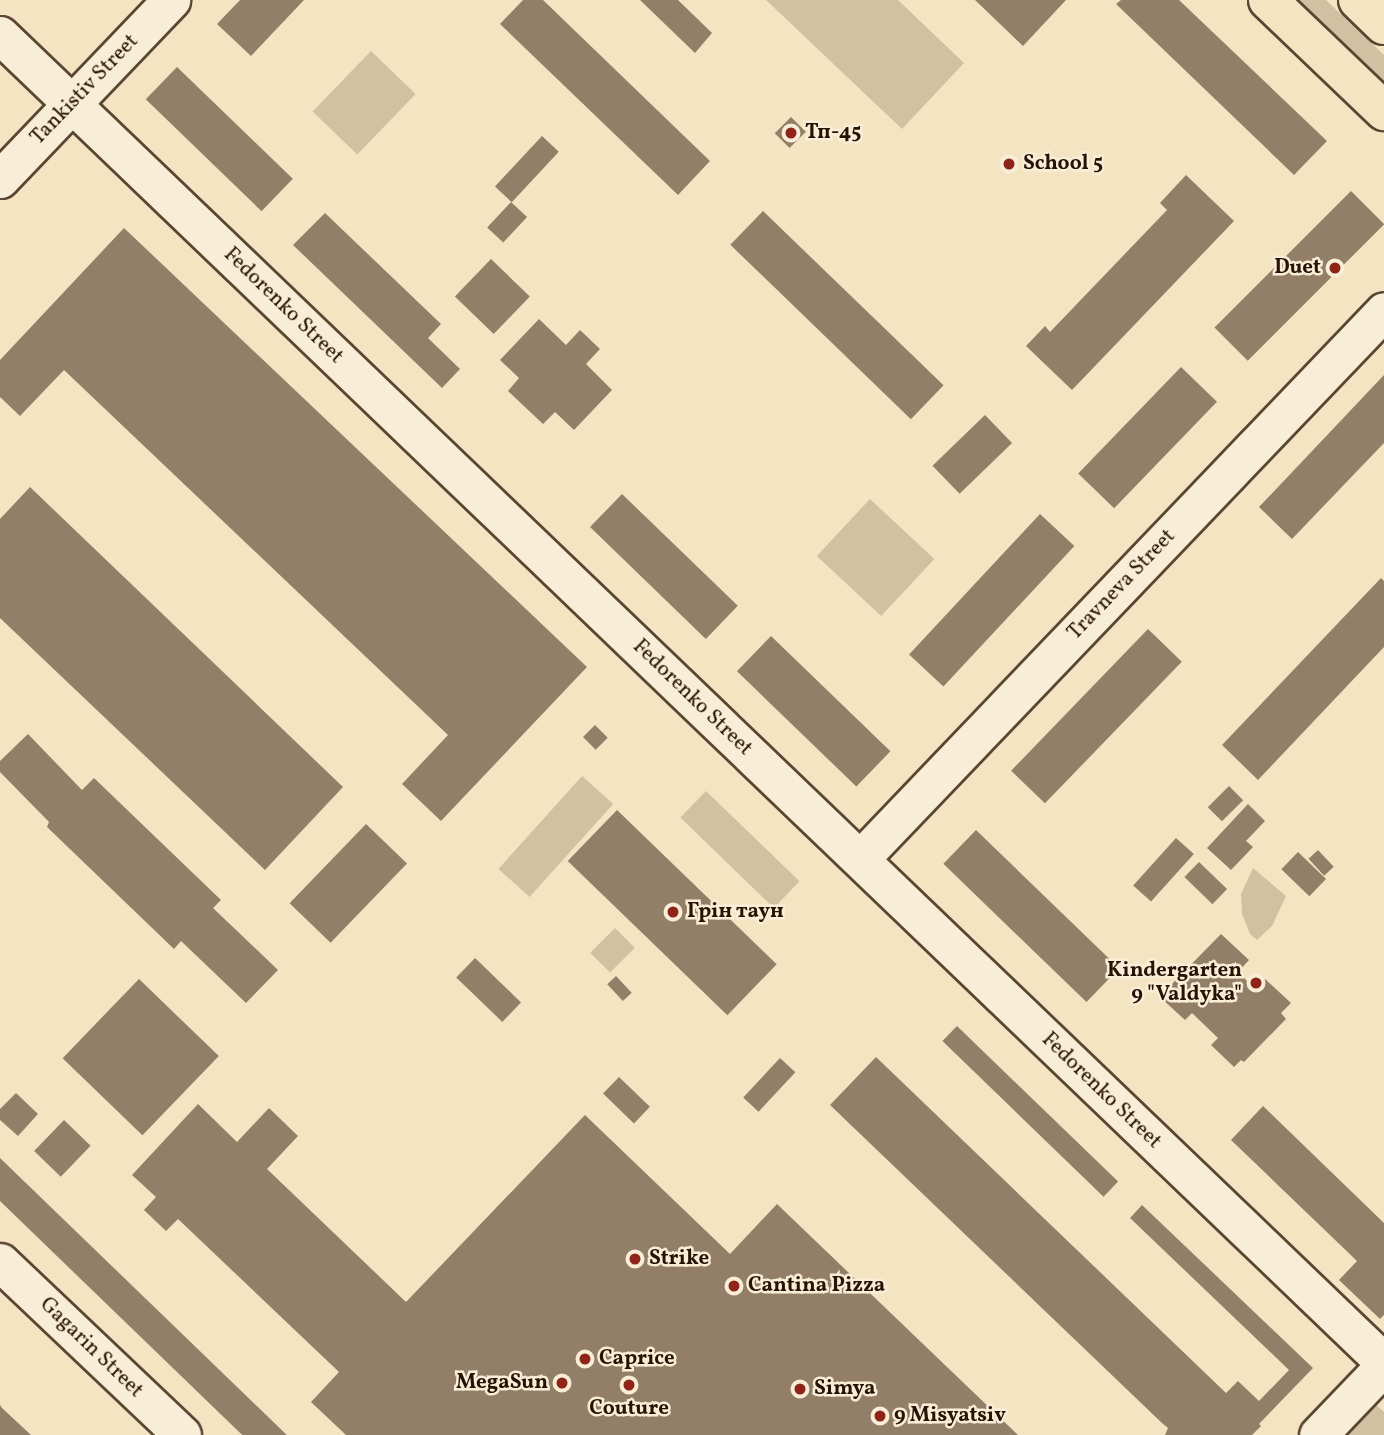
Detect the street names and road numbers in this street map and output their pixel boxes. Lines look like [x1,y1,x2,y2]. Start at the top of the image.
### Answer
street label: Tankistiv Street [26,29,144,151]
street label: Fedorenko Street [218,243,348,369]
street label: Travneva Street [1063,524,1181,646]
street label: Fedorenko Street [627,635,757,761]
street label: Fedorenko Street [1036,1028,1166,1154]
street label: Gagarin Street [34,1292,148,1404]

